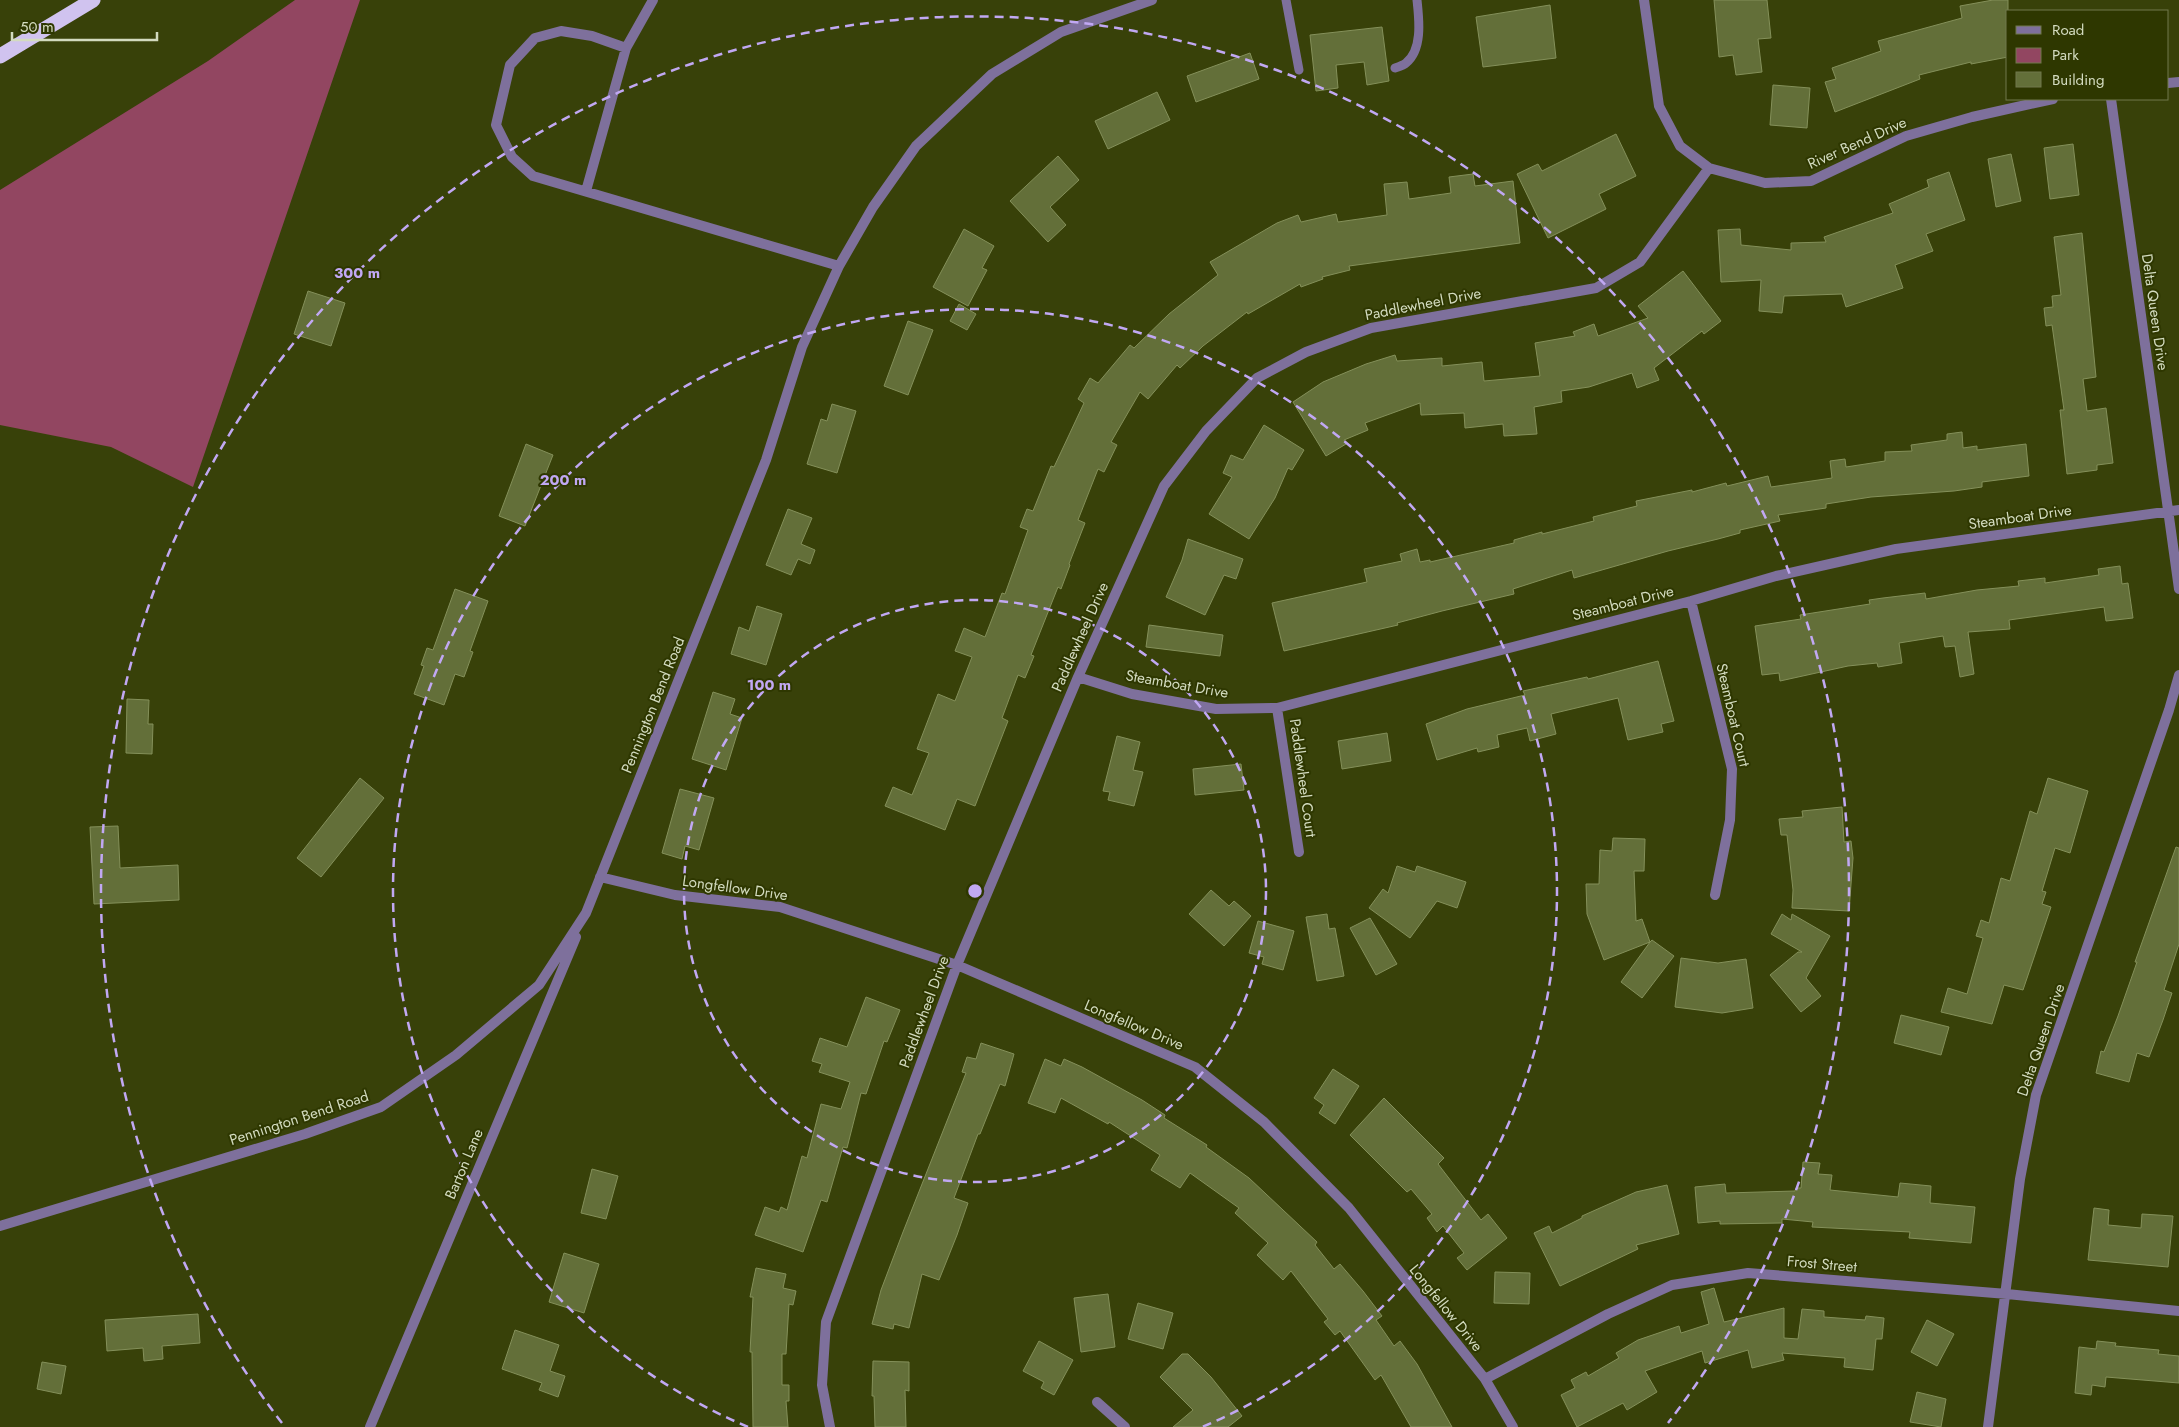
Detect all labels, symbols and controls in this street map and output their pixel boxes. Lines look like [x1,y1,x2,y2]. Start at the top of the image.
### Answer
scale bar [12,10,158,42]
legend [2006,10,2169,100]
text: 50 m [20,16,54,38]
text: Road [2052,19,2084,41]
text: Park [2052,44,2079,66]
text: Building [2052,69,2104,91]
street label: River Bend Drive [1804,111,1910,175]
street label: Delta Queen Drive [2136,252,2174,372]
text: 300 m [334,262,380,284]
street label: Paddlewheel Drive [1363,282,1483,326]
text: 200 m [540,469,586,491]
street label: Steamboat Drive [1967,499,2073,535]
street label: Paddlewheel Drive [1046,578,1114,695]
street label: Steamboat Drive [1570,580,1676,626]
street label: Pennington Bend Road [616,634,690,776]
street label: Steamboat Court [1710,661,1756,769]
street label: Steamboat Drive [1124,664,1230,704]
text: 100 m [747,674,791,696]
street label: Paddlewheel Court [1284,717,1322,839]
street label: Longfellow Drive [681,870,789,906]
centre of rings [966,882,984,900]
street label: Paddlewheel Drive [894,953,955,1071]
street label: Delta Queen Drive [2011,981,2071,1099]
street label: Longfellow Drive [1081,994,1187,1056]
street label: Pennington Bend Road [227,1085,371,1151]
street label: Barton Lane [439,1125,489,1203]
street label: Frost Street [1786,1250,1858,1278]
street label: Longfellow Drive [1404,1260,1488,1356]

